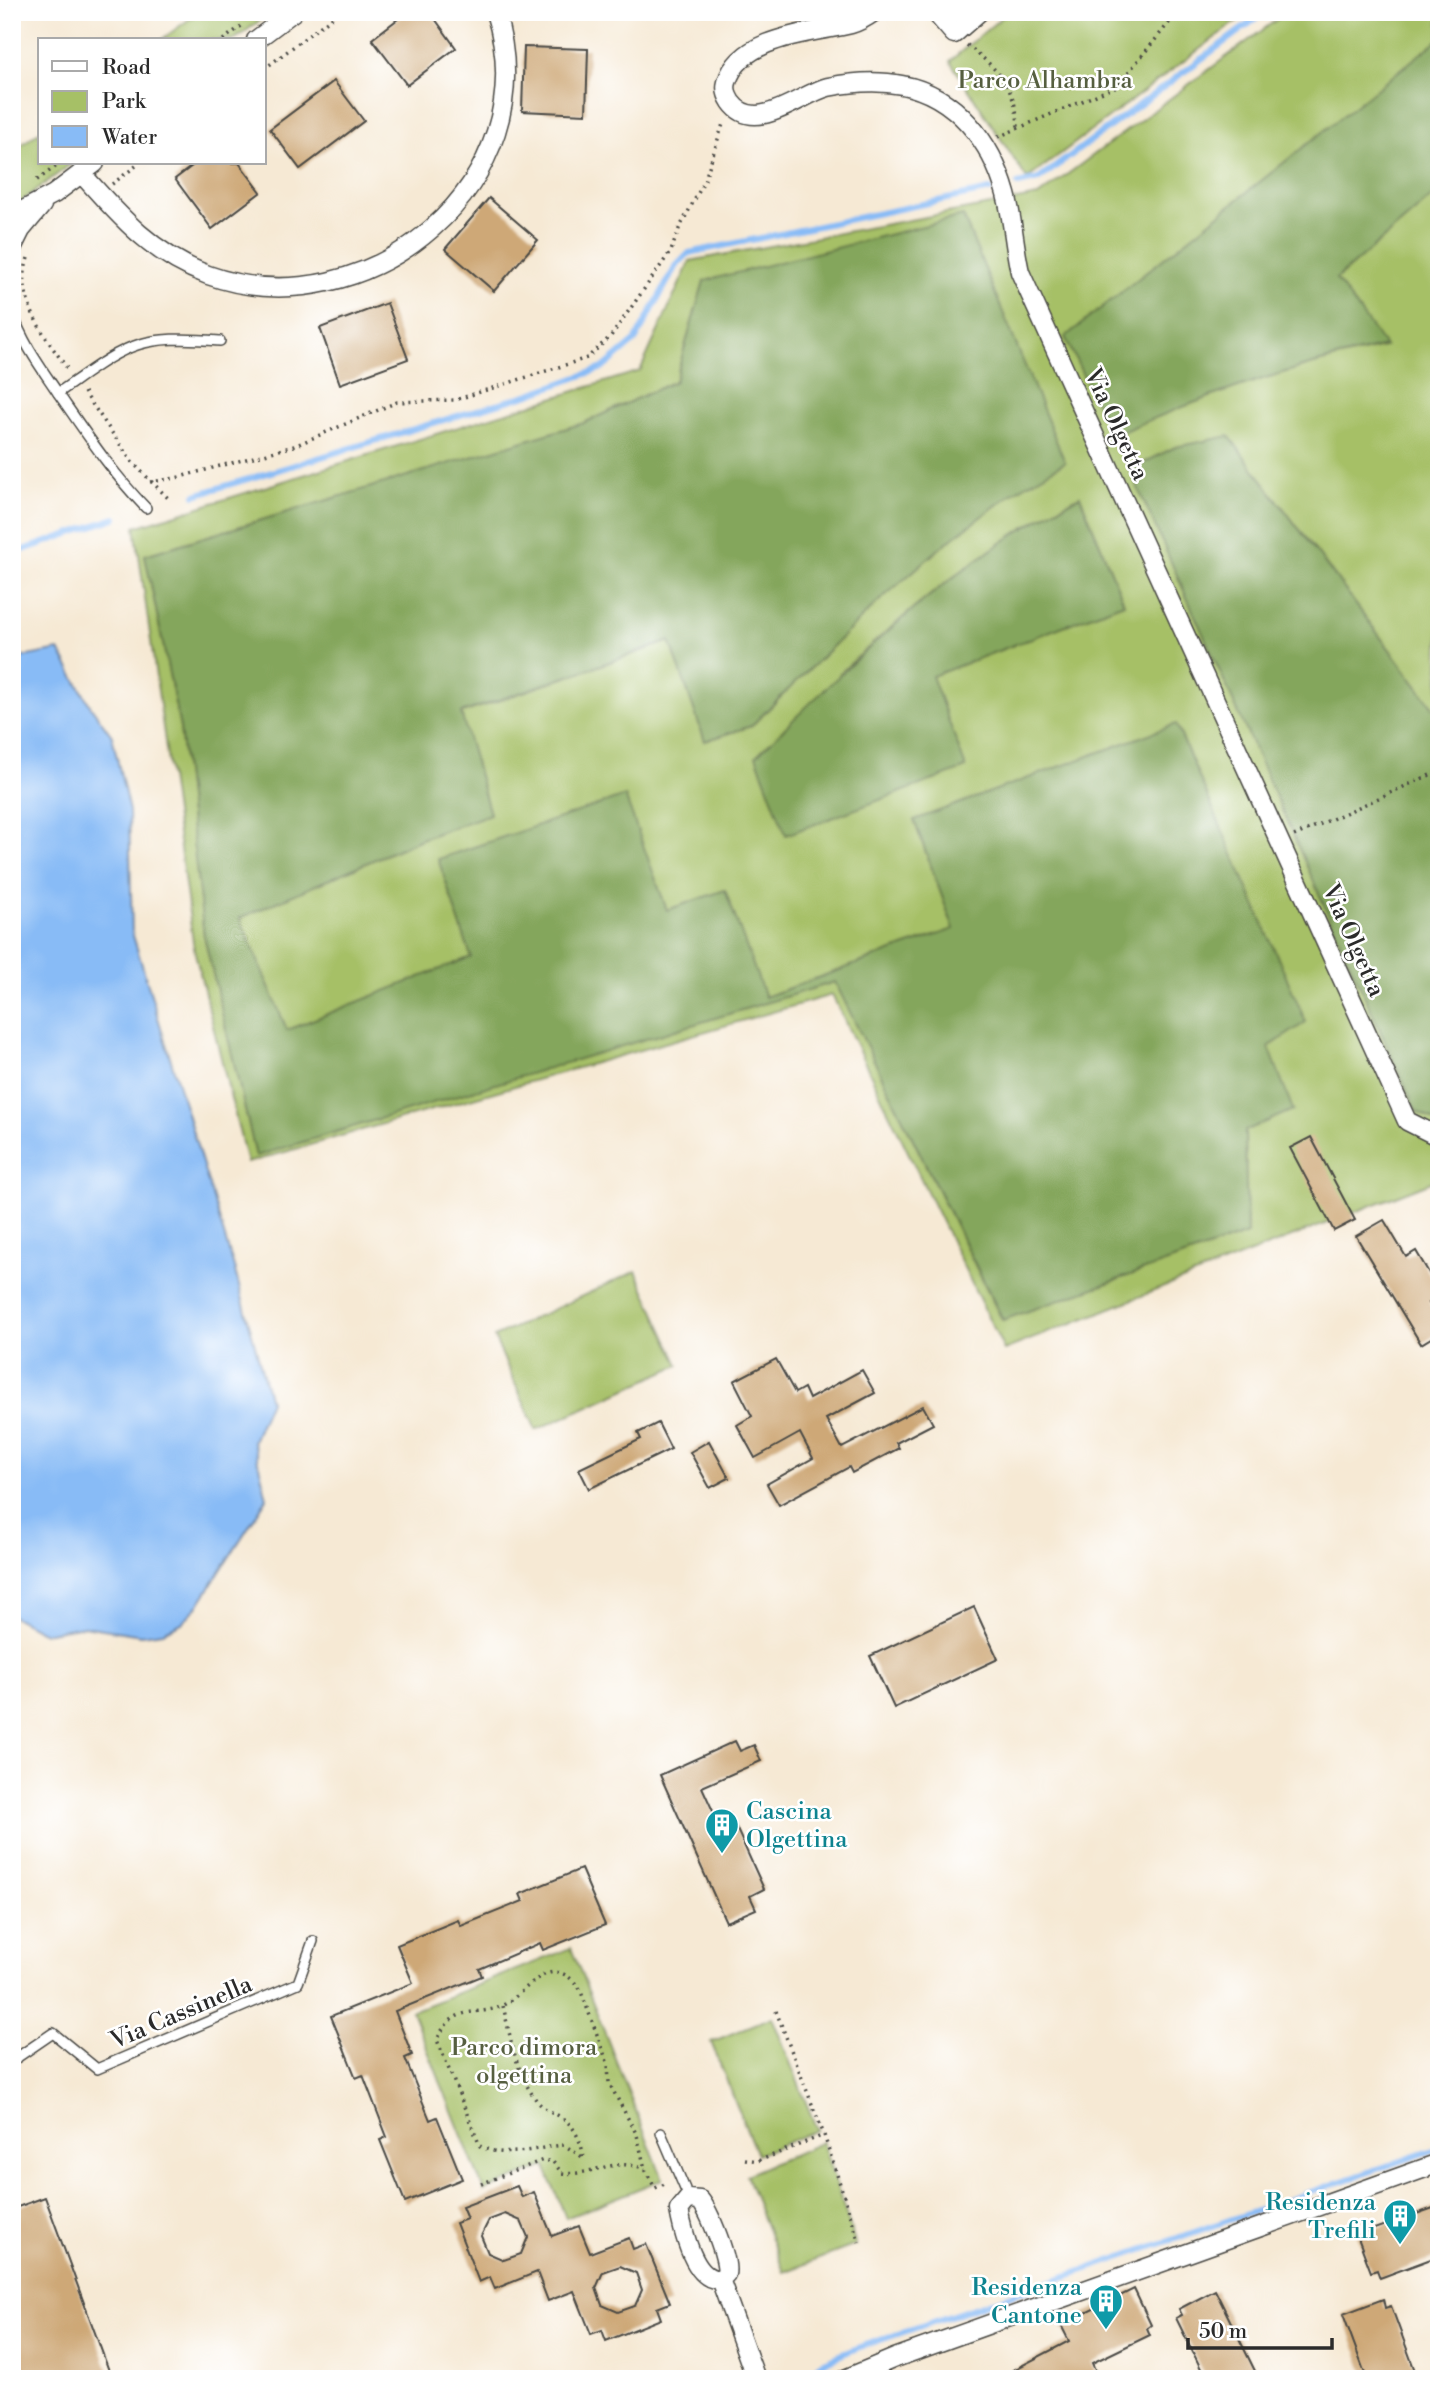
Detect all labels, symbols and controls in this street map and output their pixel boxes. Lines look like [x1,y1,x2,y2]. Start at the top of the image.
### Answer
legend [38,38,266,164]
text: Road [102,55,151,81]
park label: Parco Alhambra [957,66,1133,96]
text: Park [102,89,147,115]
text: Water [101,125,157,151]
street label: Via Olgetta [1077,363,1156,486]
street label: Via Olgetta [1314,878,1392,1002]
place label: Cascina Olgettina [746,1797,848,1855]
building icon: Cascina Olgettina [703,1806,741,1855]
street label: Via Cassinella [105,1969,258,2057]
park label: Parco dimora olgettina [451,2033,598,2091]
place label: Residenza Trefili [1265,2188,1377,2246]
building icon: Residenza Trefili [1381,2197,1419,2246]
place label: Residenza Cantone [971,2273,1083,2331]
building icon: Residenza Cantone [1087,2282,1125,2331]
scale bar [1188,2307,1332,2351]
text: 50 m [1199,2319,1247,2345]

